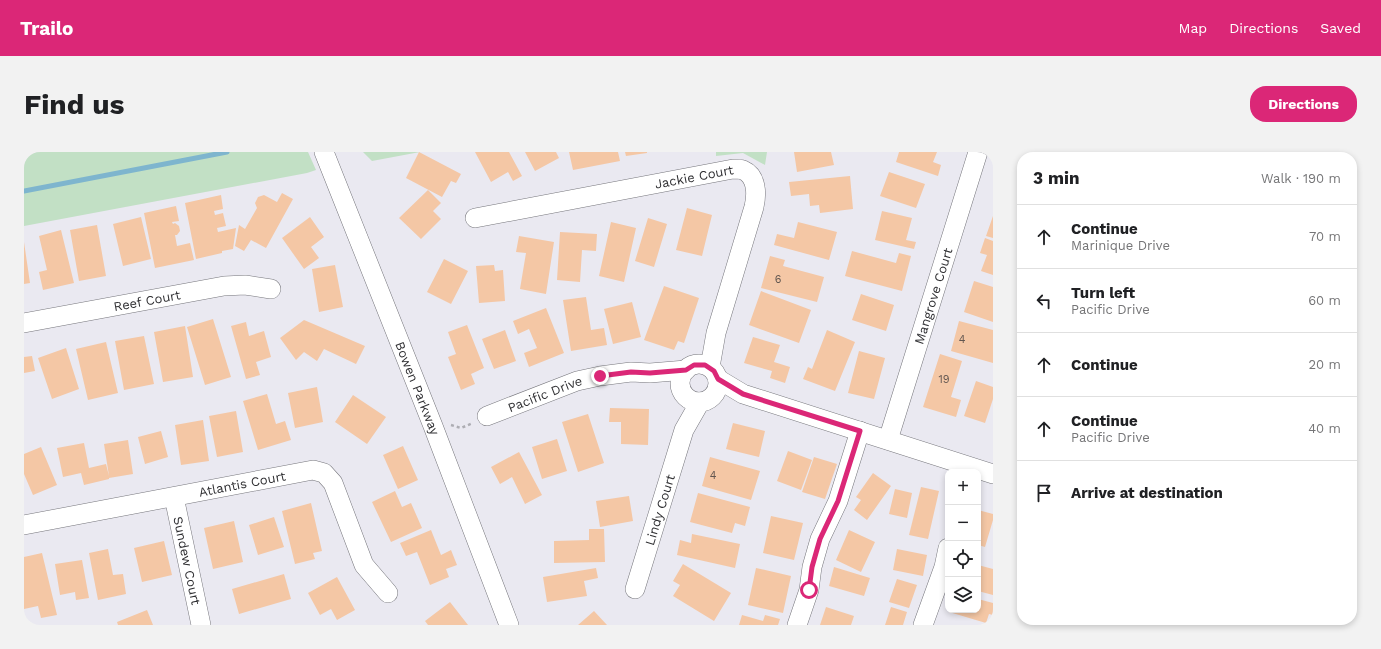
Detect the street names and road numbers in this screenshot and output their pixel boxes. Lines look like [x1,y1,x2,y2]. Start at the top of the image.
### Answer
street label: Jackie Court [654,161,735,191]
street label: Mangrove Court [911,245,955,346]
street label: Reef Court [112,287,182,314]
street label: Bowen Parkway [393,339,443,437]
street label: Pacific Drive [505,373,583,415]
street label: Atlantis Court [197,468,287,499]
street label: Lindy Court [641,472,678,547]
street label: Sundew Court [171,515,204,607]

